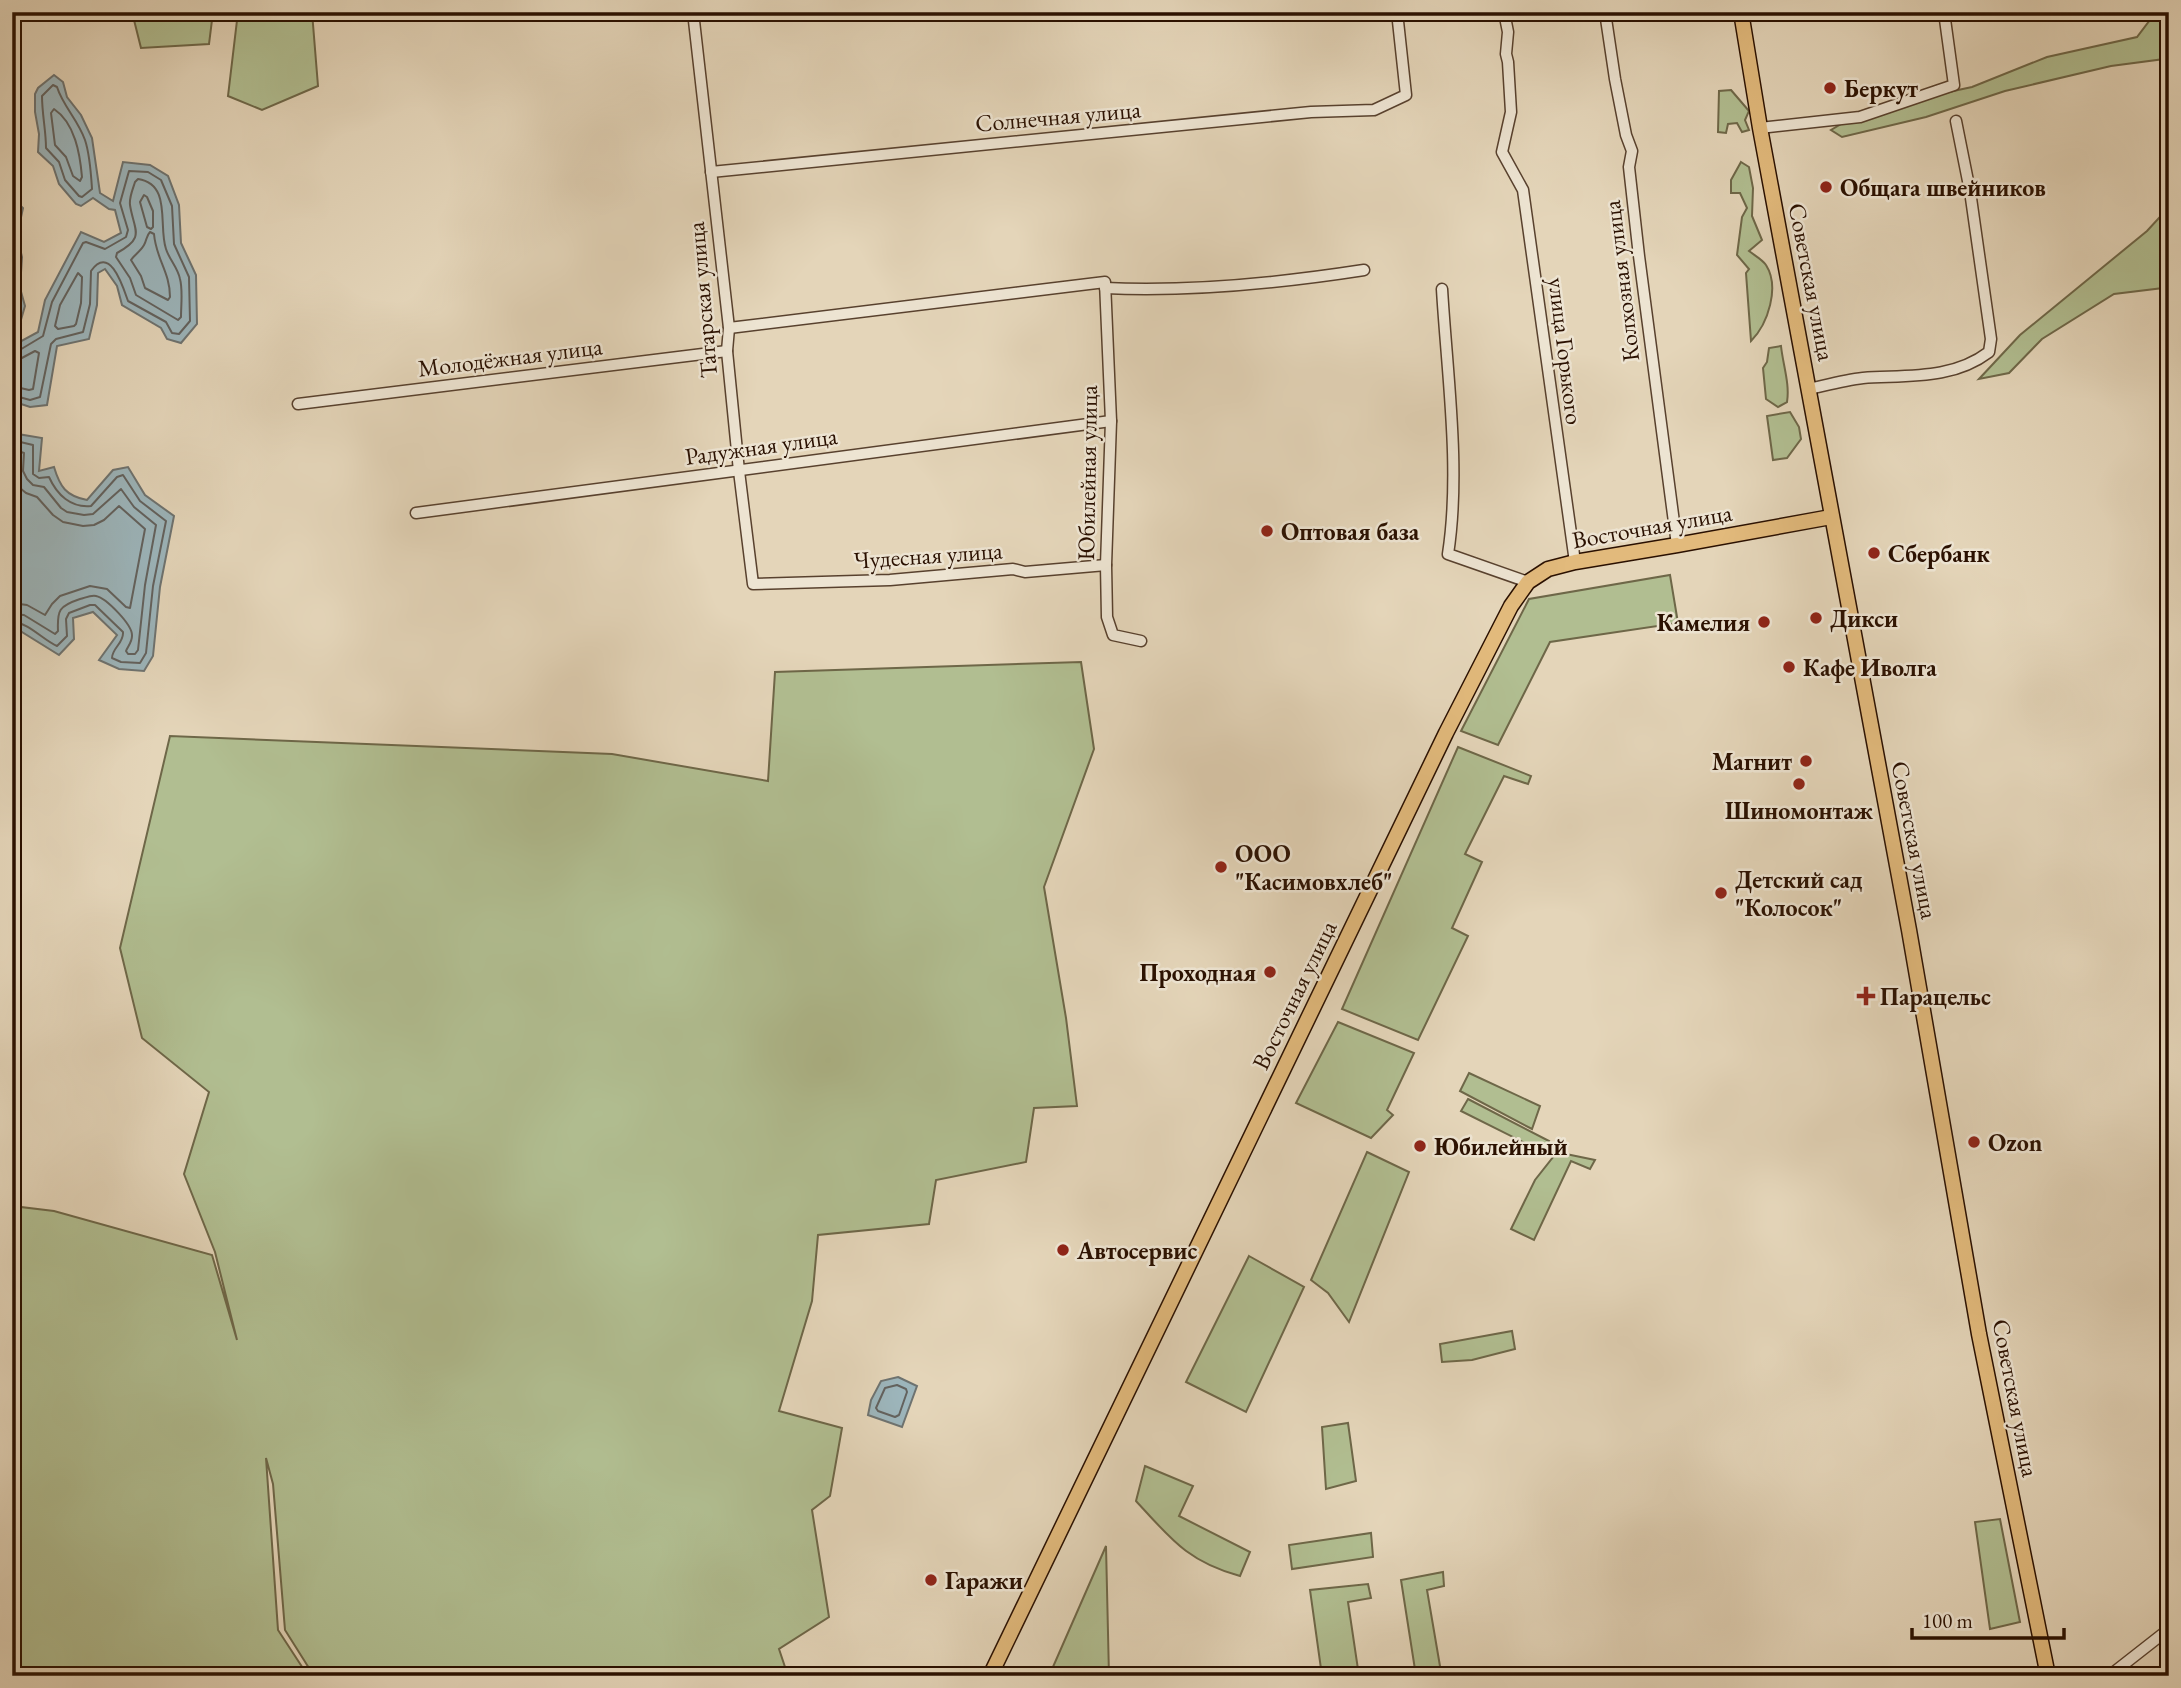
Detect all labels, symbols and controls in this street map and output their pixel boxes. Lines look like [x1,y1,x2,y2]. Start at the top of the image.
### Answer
place label: Беркут [1844,73,1918,105]
marker: Беркут [1822,80,1838,96]
street label: Солнечная улица [974,93,1143,139]
place label: Общага швейников [1840,172,2046,203]
marker: Общага швейников [1818,179,1834,195]
street label: Колхозная улица [1596,198,1646,363]
street label: Советская улица [1782,201,1843,364]
street label: Татарская улица [680,220,724,379]
street label: улица Горького [1542,276,1590,426]
street label: Молодёжная улица [416,330,604,384]
street label: Юбилейная улица [1070,384,1104,561]
street label: Радужная улица [683,420,840,472]
street label: Восточная улица [1570,497,1735,555]
place label: Оптовая база [1281,516,1420,547]
marker: Оптовая база [1259,523,1275,539]
street label: Чудесная улица [852,534,1004,576]
place label: Сбербанк [1888,538,1991,569]
marker: Сбербанк [1866,545,1882,561]
place label: Дикси [1830,603,1898,634]
place label: Камелия [1657,607,1750,638]
marker: Дикси [1808,610,1824,626]
marker: Камелия [1756,614,1772,630]
place label: Кафе Иволга [1803,652,1937,683]
marker: Кафе Иволга [1781,659,1797,675]
place label: Магнит [1712,746,1792,777]
marker: Магнит [1798,753,1814,769]
street label: Советская улица [1885,759,1946,922]
marker: Шиномонтаж [1791,776,1807,792]
place label: Шиномонтаж [1725,795,1874,826]
place label: ООО "Касимовхлеб" [1235,838,1393,897]
marker: ООО "Касимовхлеб" [1213,859,1229,875]
place label: Детский сад "Колосок" [1735,864,1863,923]
marker: Детский сад "Колосок" [1713,885,1729,901]
street label: Восточная улица [1245,915,1344,1075]
place label: Проходная [1140,957,1256,988]
marker: Проходная [1262,964,1278,980]
place label: Парацельс [1880,981,1991,1012]
marker: Парацельс [1858,988,1874,1004]
place label: Ozon [1988,1127,2043,1158]
place label: Юбилейный [1434,1131,1568,1162]
marker: Ozon [1966,1134,1982,1150]
marker: Юбилейный [1412,1138,1428,1154]
place label: Автосервис [1076,1235,1197,1266]
marker: Автосервис [1055,1242,1071,1258]
street label: Советская улица [1986,1317,2047,1480]
place label: Гаражи [945,1565,1023,1596]
marker: Гаражи [923,1572,939,1588]
scale bar [1912,1597,2064,1641]
text: 100 m [1922,1607,1973,1634]

